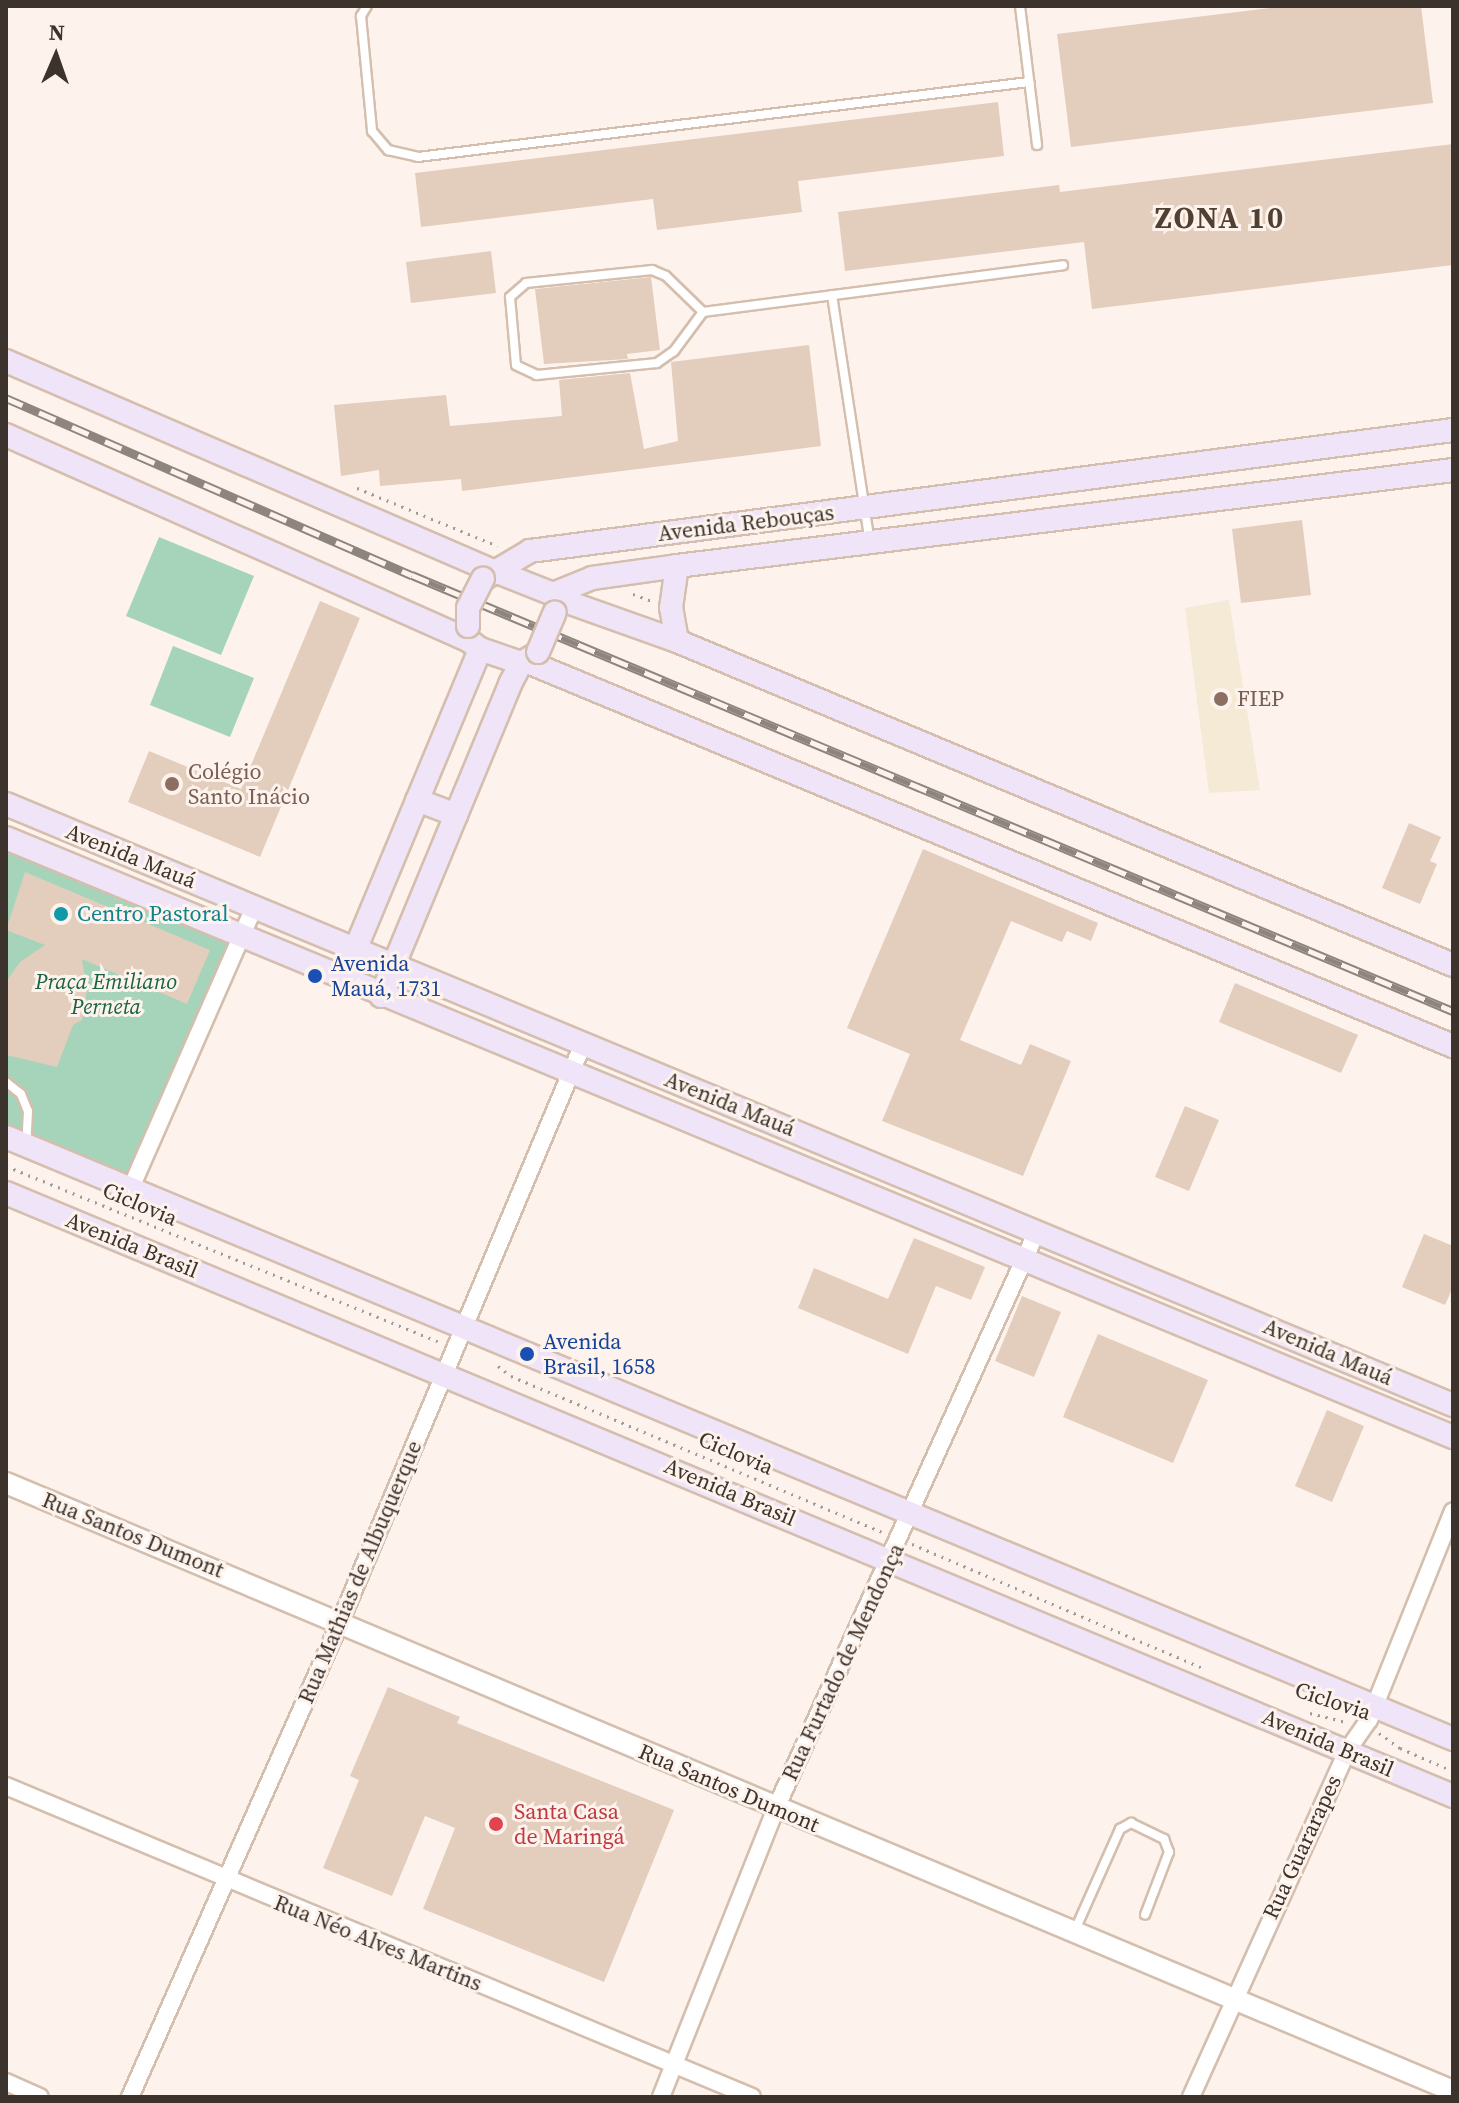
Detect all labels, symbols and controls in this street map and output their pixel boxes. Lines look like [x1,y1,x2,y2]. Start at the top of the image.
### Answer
north arrow [16,16,96,96]
text: N [48,17,65,47]
district label: ZONA 10 [1155,200,1285,236]
street label: Avenida Rebouças [656,499,836,547]
place label: FIEP [1237,686,1284,712]
marker: FIEP [1212,690,1230,708]
place label: Colégio Santo Inácio [188,758,310,810]
marker: Colégio Santo Inácio [163,775,181,793]
street label: Avenida Mauá [62,818,200,894]
place label: Centro Pastoral [77,901,229,927]
marker: Centro Pastoral [52,905,70,923]
place label: Avenida Mauá, 1731 [331,950,441,1002]
marker: Avenida Mauá, 1731 [306,967,324,985]
park label: Praça Emiliano Perneta [35,968,177,1020]
street label: Avenida Mauá [661,1066,799,1142]
street label: Ciclovia [99,1177,181,1231]
street label: Avenida Brasil [62,1206,202,1284]
street label: Avenida Mauá [1259,1313,1397,1391]
place label: Avenida Brasil, 1658 [543,1328,655,1380]
marker: Avenida Brasil, 1658 [518,1345,536,1363]
street label: Ciclovia [695,1426,777,1480]
street label: Rua Mathias de Albuquerque [293,1437,427,1707]
street label: Avenida Brasil [660,1452,800,1532]
street label: Rua Santos Dumont [38,1487,228,1583]
street label: Rua Furtado de Mendonça [776,1539,910,1785]
street label: Ciclovia [1292,1676,1374,1726]
street label: Avenida Brasil [1258,1703,1398,1783]
street label: Rua Santos Dumont [635,1738,823,1838]
street label: Rua Guararapes [1257,1771,1347,1923]
place label: Santa Casa de Maringá [514,1798,625,1850]
marker: Santa Casa de Maringá [485,1813,507,1835]
street label: Rua Néo Alves Martins [270,1889,486,1997]

